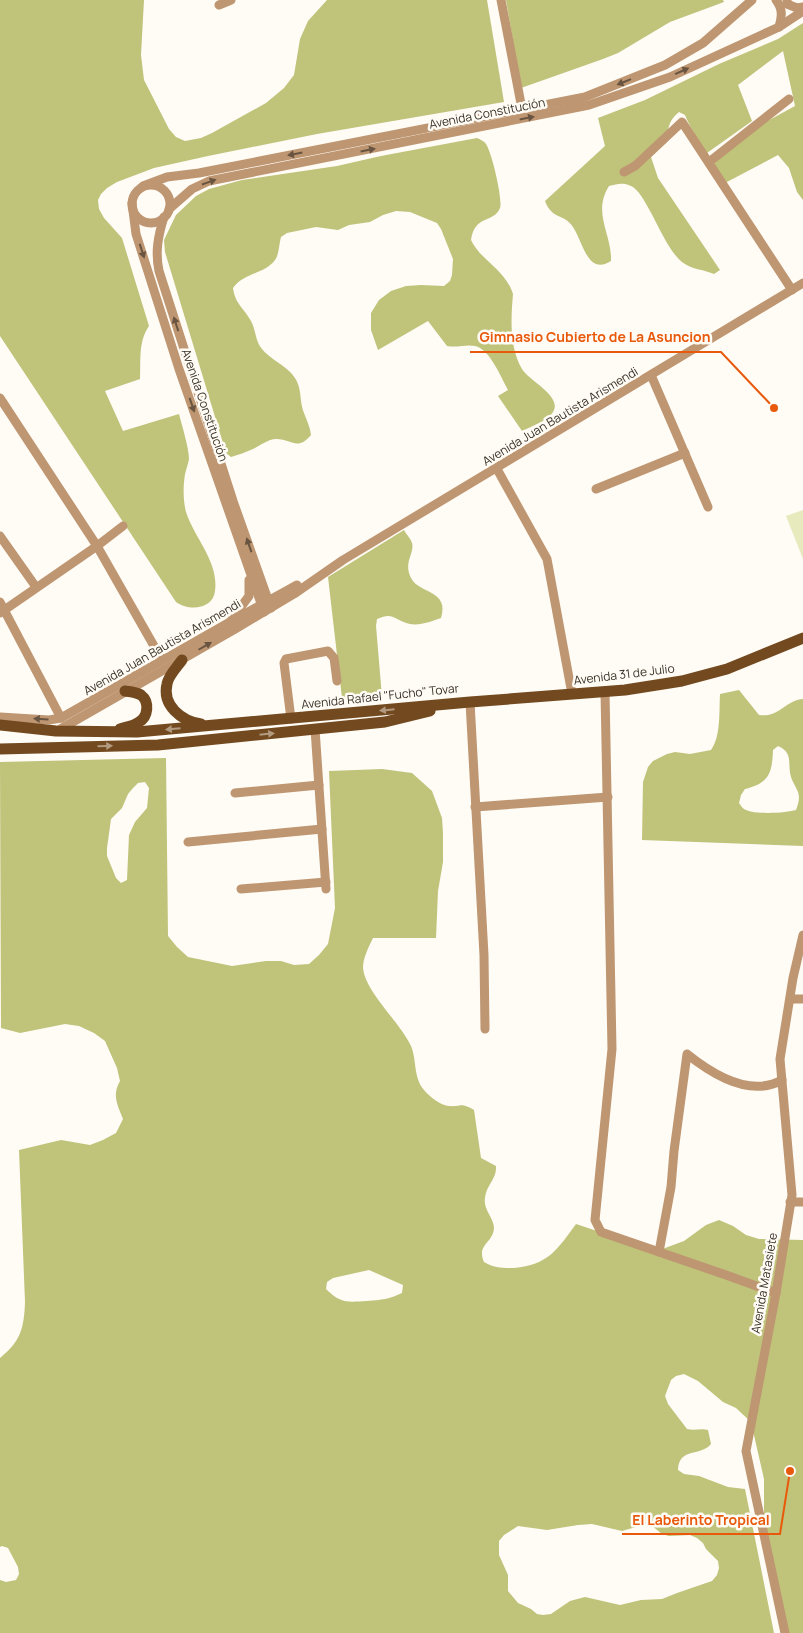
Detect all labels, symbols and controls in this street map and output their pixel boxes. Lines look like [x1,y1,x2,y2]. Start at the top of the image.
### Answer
one-way arrow [675,67,689,75]
one-way arrow [616,78,631,86]
street label: Avenida Constitución [427,93,547,133]
one-way arrow [520,114,535,122]
one-way arrow [360,146,375,154]
one-way arrow [286,150,302,158]
one-way arrow [202,178,217,186]
one-way arrow [138,244,146,259]
one-way arrow [172,317,180,332]
callout: Gimnasio Cubierto de La Asuncion [470,323,721,352]
text: Gimnasio Cubierto de La Asuncion [479,327,711,346]
street label: Avenida Constitución [178,346,232,464]
street label: Avenida Juan Bautista Arismendi [479,363,641,469]
one-way arrow [189,398,196,413]
one-way arrow [244,538,252,553]
street label: Avenida Juan Bautista Arismendi [80,595,244,699]
one-way arrow [199,642,212,651]
street label: Avenida 31 de Julio [573,659,675,689]
street label: Avenida Rafael "Fucho" Tovar [300,679,460,713]
one-way arrow [379,706,395,714]
one-way arrow [32,715,48,723]
one-way arrow [165,726,181,734]
one-way arrow [259,730,275,738]
one-way arrow [97,742,113,750]
street label: Avenida Matasiete [747,1231,781,1335]
callout: El Laberinto Tropical [622,1505,780,1534]
text: El Laberinto Tropical [632,1510,770,1529]

